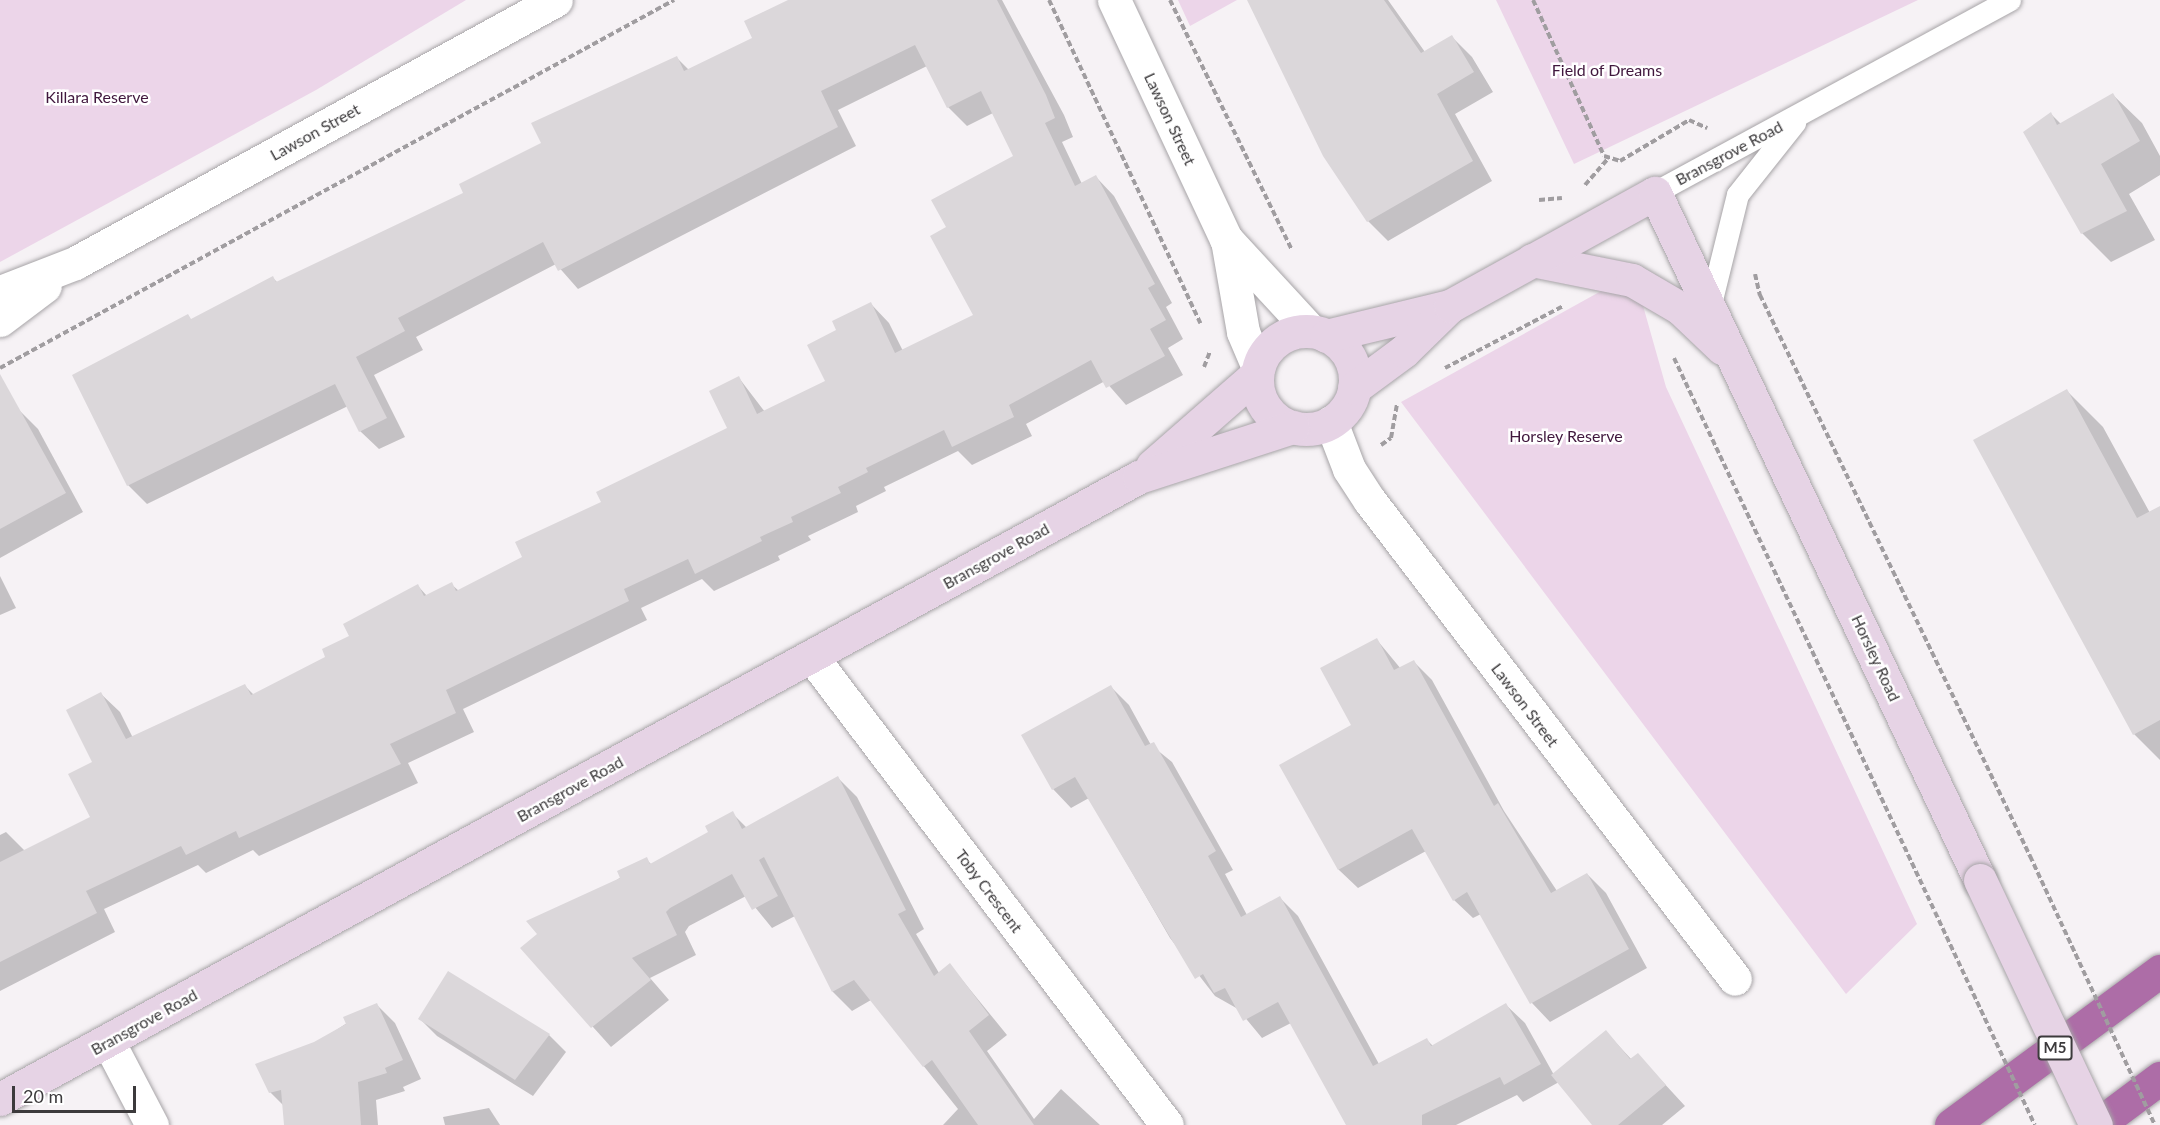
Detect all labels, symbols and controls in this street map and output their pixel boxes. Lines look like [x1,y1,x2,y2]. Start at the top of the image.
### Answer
park label: Field of Dreams [1552,60,1662,80]
street label: Lawson Street [1140,70,1200,168]
park label: Killara Reserve [45,87,149,107]
street label: Lawson Street [267,99,363,165]
street label: Bransgrove Road [1672,117,1786,189]
park label: Horsley Reserve [1509,426,1623,446]
street label: Bransgrove Road [940,519,1052,593]
street label: Horsley Road [1848,612,1904,704]
street label: Lawson Street [1487,659,1563,751]
street label: Bransgrove Road [514,752,626,826]
street label: Toby Crescent [951,845,1027,937]
street label: Bransgrove Road [88,985,200,1059]
road number: M5 [2037,1036,2073,1060]
scale bar [15,1074,140,1112]
text: 20 m [23,1085,63,1107]

